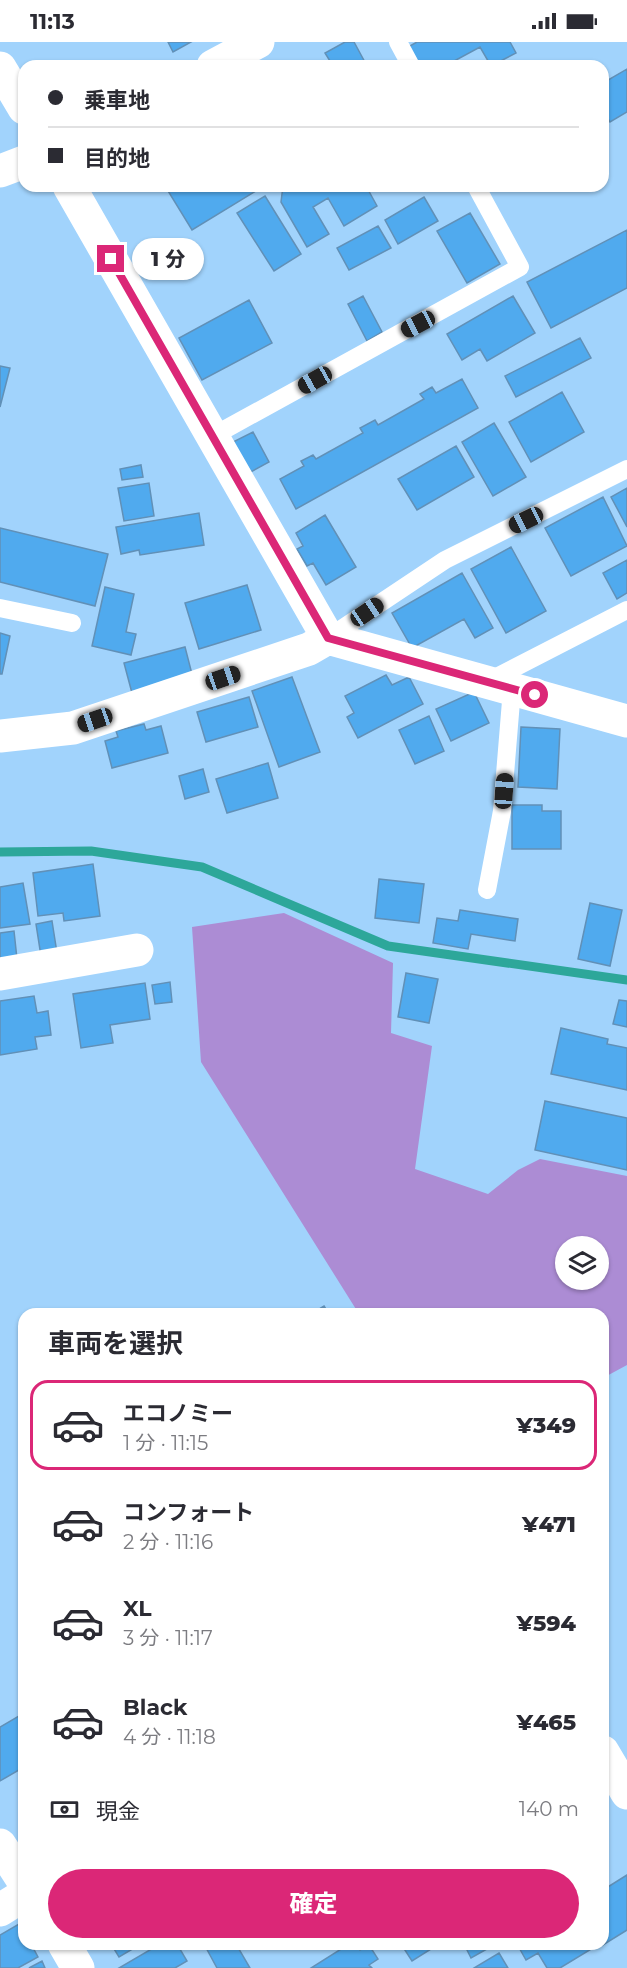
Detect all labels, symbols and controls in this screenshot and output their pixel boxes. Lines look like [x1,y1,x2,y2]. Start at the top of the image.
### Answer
text: 11:13 [30,8,75,35]
text: 乗車地 [84,87,150,114]
text: 目的地 [84,145,150,172]
callout: 1 分 [132,238,204,280]
route end [97,245,124,272]
text: 1 分 [151,247,185,271]
car [398,308,438,340]
car [295,363,335,397]
car [506,504,546,536]
car [347,594,387,630]
car [203,664,243,692]
route start [521,681,548,708]
car [75,706,115,734]
car [494,772,514,810]
map controls [555,1236,609,1290]
button: layers [555,1236,609,1290]
text: 車両を選択 [48,1327,183,1360]
icon: car [51,1398,105,1452]
text: エコノミー [123,1400,233,1427]
text: ¥349 [516,1412,576,1439]
text: 1 分 · 11:15 [123,1431,208,1455]
icon: car [51,1497,105,1551]
text: コンフォート [123,1499,254,1526]
text: ¥471 [522,1511,576,1538]
text: 2 分 · 11:16 [123,1530,213,1554]
text: XL [123,1595,152,1622]
icon: car [51,1596,105,1650]
text: ¥594 [516,1610,576,1637]
text: 3 分 · 11:17 [123,1626,213,1650]
text: Black [123,1694,187,1721]
icon: car [51,1695,105,1749]
text: ¥465 [517,1709,576,1736]
text: 4 分 · 11:18 [123,1725,216,1749]
icon: cash [48,1793,81,1826]
text: 140 m [519,1797,579,1821]
text: 現金 [96,1798,140,1825]
button: 確定 [48,1869,579,1938]

